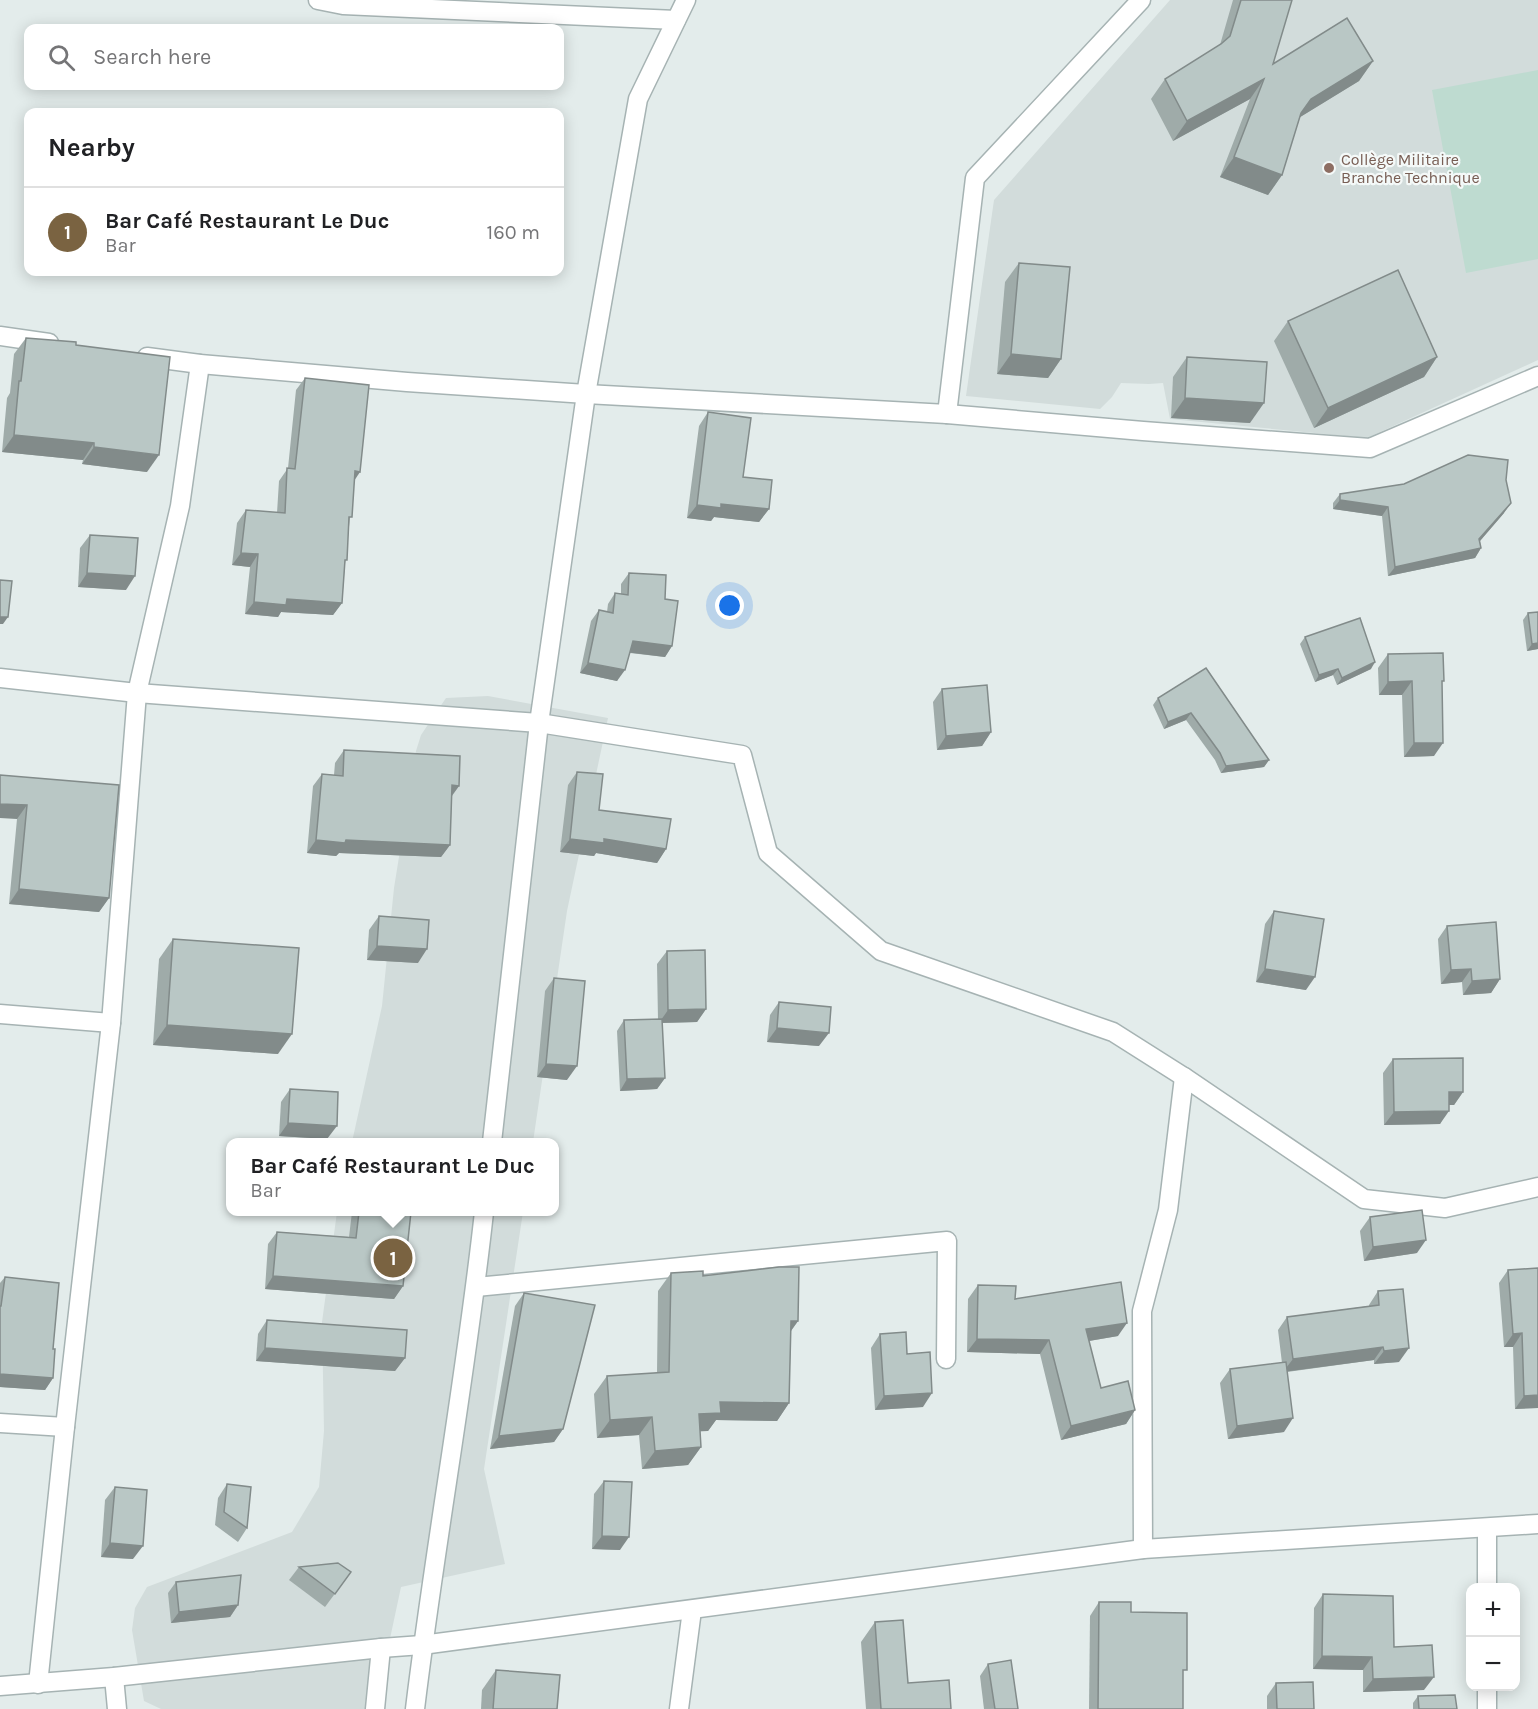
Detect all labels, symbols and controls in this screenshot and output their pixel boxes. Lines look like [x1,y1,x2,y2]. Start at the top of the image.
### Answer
search box [24,24,564,90]
icon: search [45,41,78,74]
text: Search here [93,44,211,70]
text: Nearby [48,132,135,163]
place label: Collège Militaire Branche Technique [1341,150,1480,187]
marker: Collège Militaire Branche Technique [1322,161,1336,175]
text: Bar Café Restaurant Le Duc [105,208,389,234]
text: 1 [64,221,71,244]
text: 160 m [487,221,540,244]
text: Bar [105,234,136,257]
your location [715,591,744,620]
popup [226,1138,559,1216]
text: Bar Café Restaurant Le Duc [250,1153,535,1179]
text: Bar [250,1179,281,1202]
pin: 1 [374,1236,412,1280]
map controls [1466,1583,1520,1691]
button: + [1466,1583,1520,1637]
button: − [1466,1637,1520,1691]

